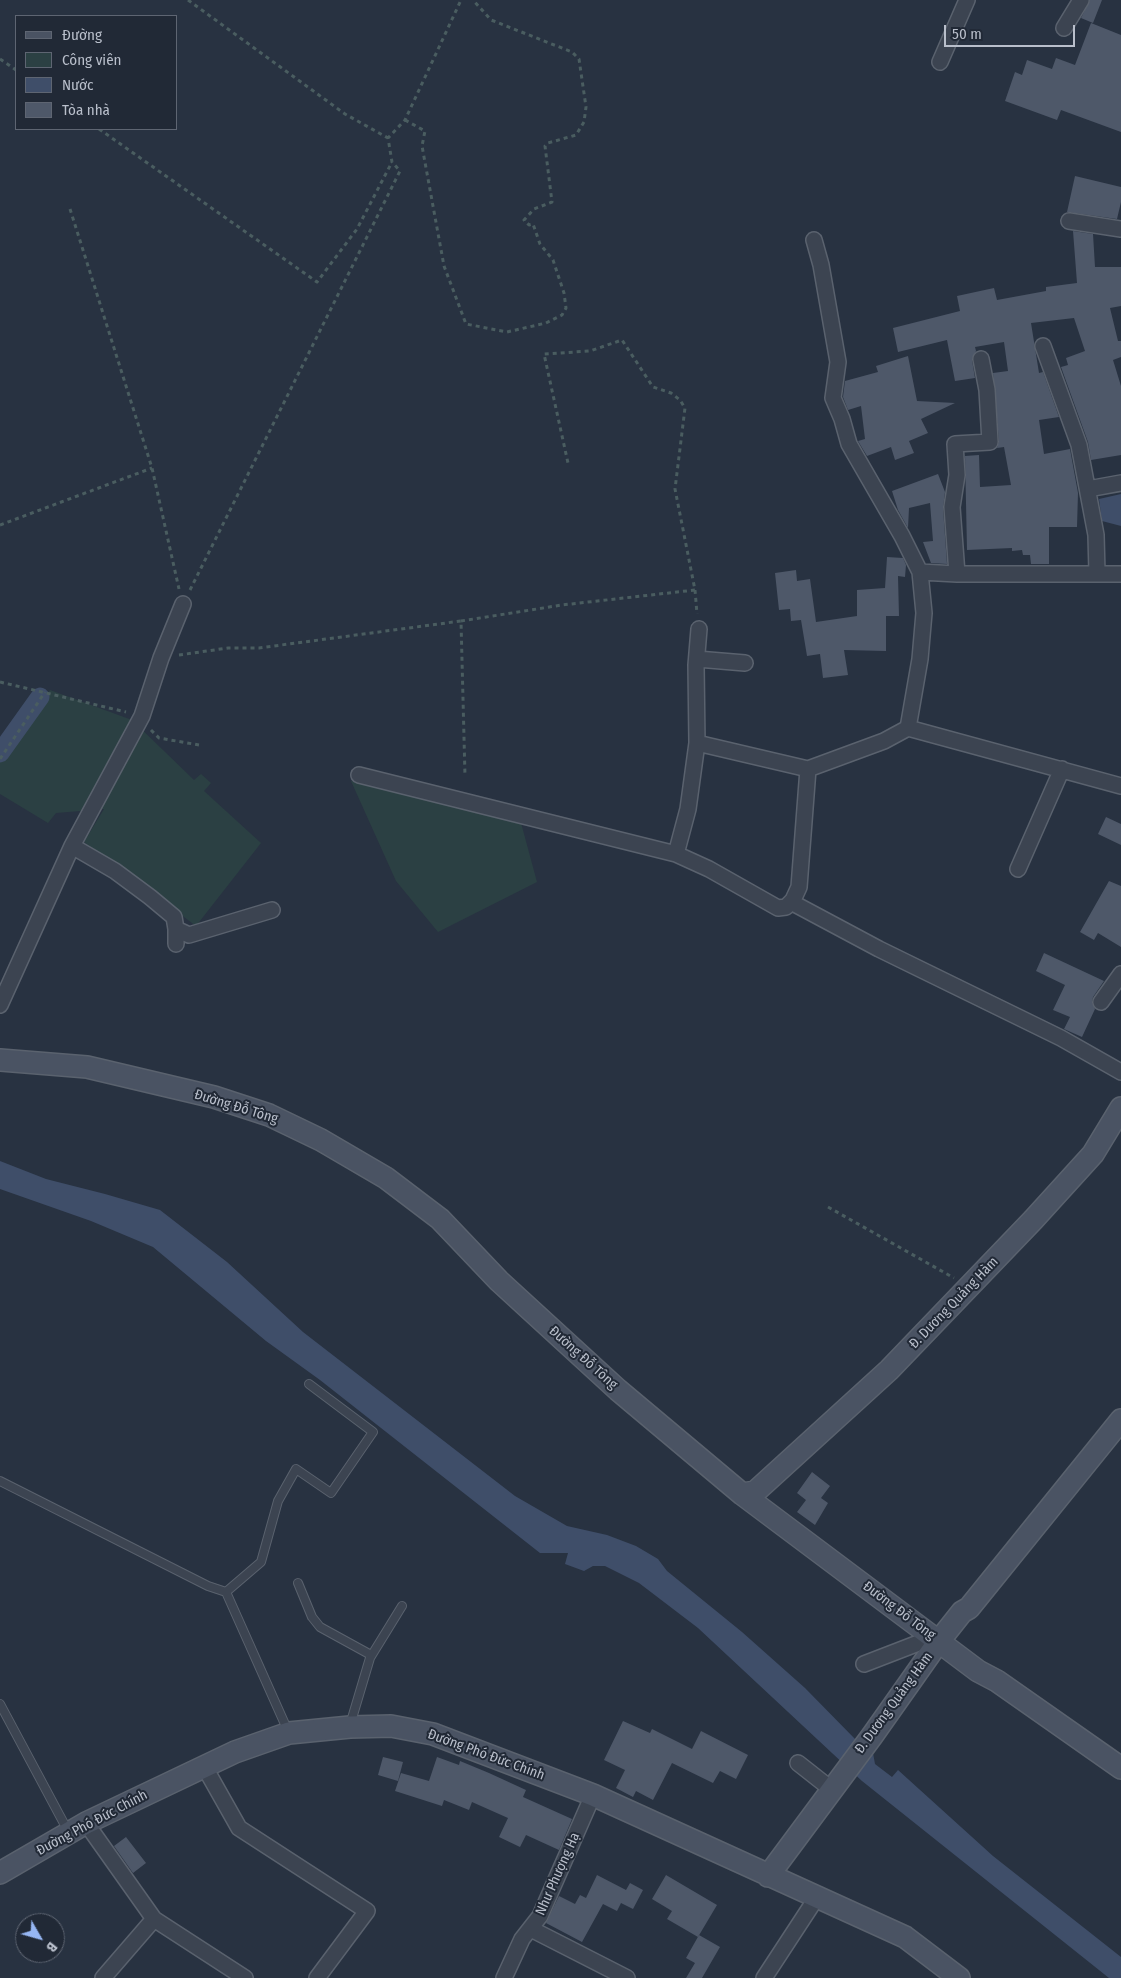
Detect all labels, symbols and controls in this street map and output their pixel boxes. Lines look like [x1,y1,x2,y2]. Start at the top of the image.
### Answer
legend [15,15,178,130]
scale bar [946,15,1077,47]
text: 50 m [952,25,982,43]
text: Đường [62,26,102,44]
text: Công viên [62,51,121,69]
text: Nước [62,76,93,94]
text: Tòa nhà [62,101,110,119]
street label: Đường Đỗ Tông [192,1086,280,1128]
street label: Đ. Dương Quảng Hàm [906,1254,1002,1352]
street label: Đường Đỗ Tông [545,1323,621,1393]
street label: Đường Đỗ Tông [859,1578,939,1644]
street label: Đ. Dương Quảng Hàm [852,1649,936,1757]
street label: Đường Phó Đức Chính [425,1726,547,1784]
street label: Đường Phó Đức Chính [34,1787,150,1859]
street label: Như Phượng Hạ [532,1830,584,1918]
north arrow [15,1913,65,1963]
text: B [42,1939,61,1955]

